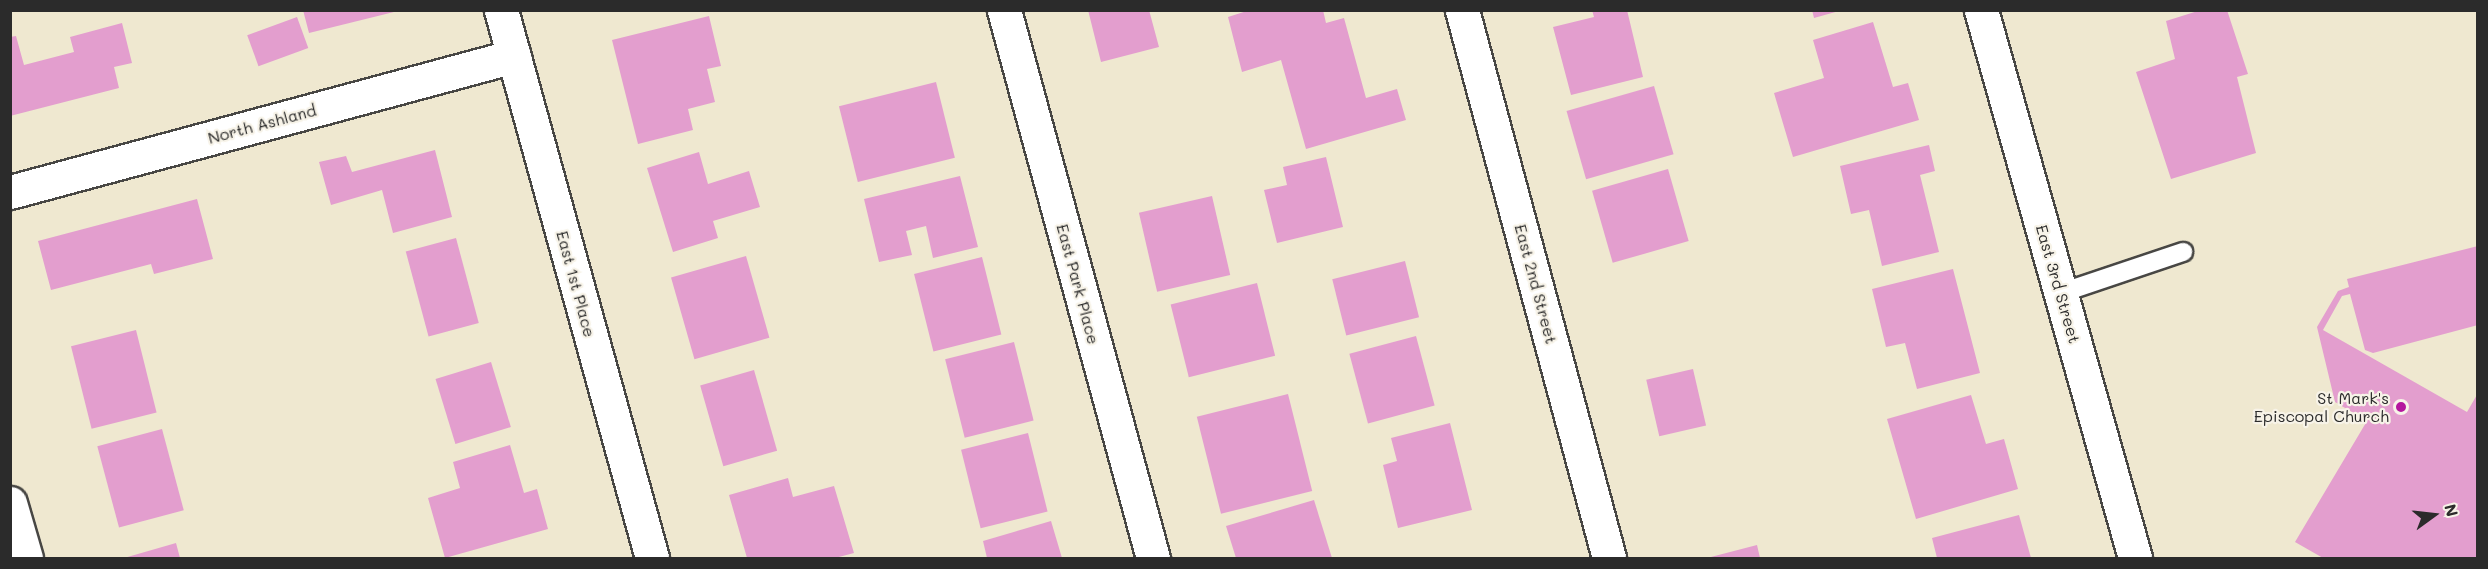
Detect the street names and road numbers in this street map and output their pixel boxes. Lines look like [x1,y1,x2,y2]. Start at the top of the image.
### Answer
street label: North Ashland [206,100,318,148]
street label: East Park Place [1053,222,1103,346]
street label: East 2nd Street [1511,222,1561,346]
street label: East 3rd Street [2032,222,2084,346]
street label: East 1st Place [553,229,599,339]

